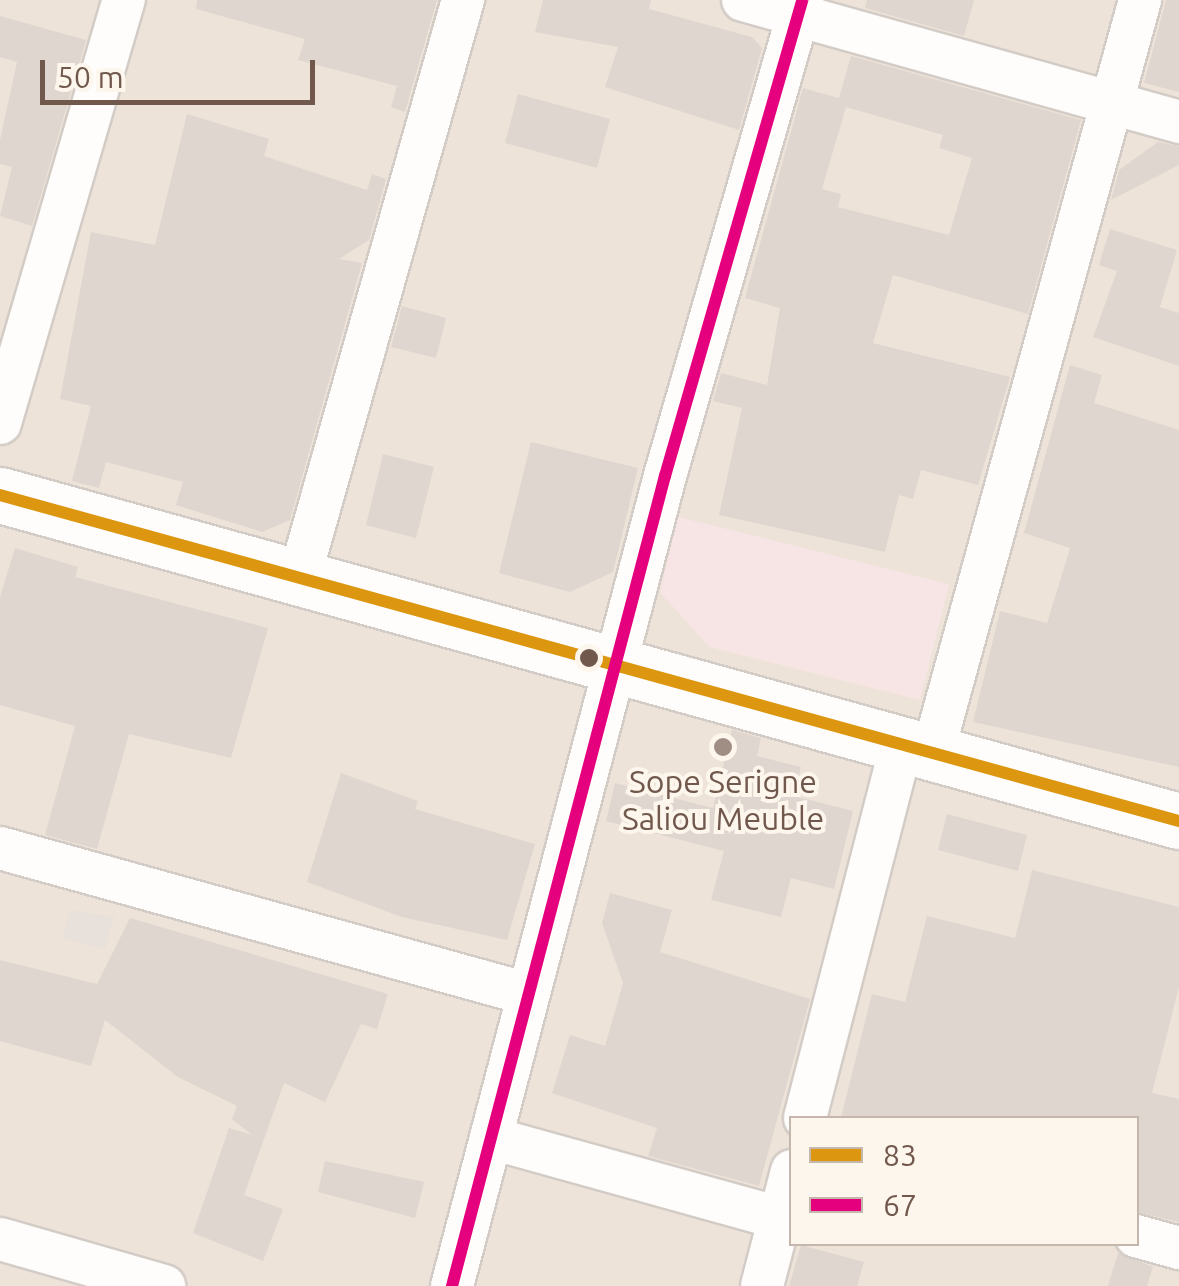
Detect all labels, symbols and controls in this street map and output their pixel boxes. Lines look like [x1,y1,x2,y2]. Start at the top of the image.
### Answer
scale bar [45,40,320,102]
text: 50 m [57,60,124,94]
unlabelled marker [579,648,599,668]
marker: Sope Serigne Saliou Meuble [712,736,734,758]
place label: Sope Serigne Saliou Meuble [622,763,824,838]
legend [789,1116,1139,1246]
text: 83 [883,1138,917,1172]
text: 67 [883,1188,917,1222]

